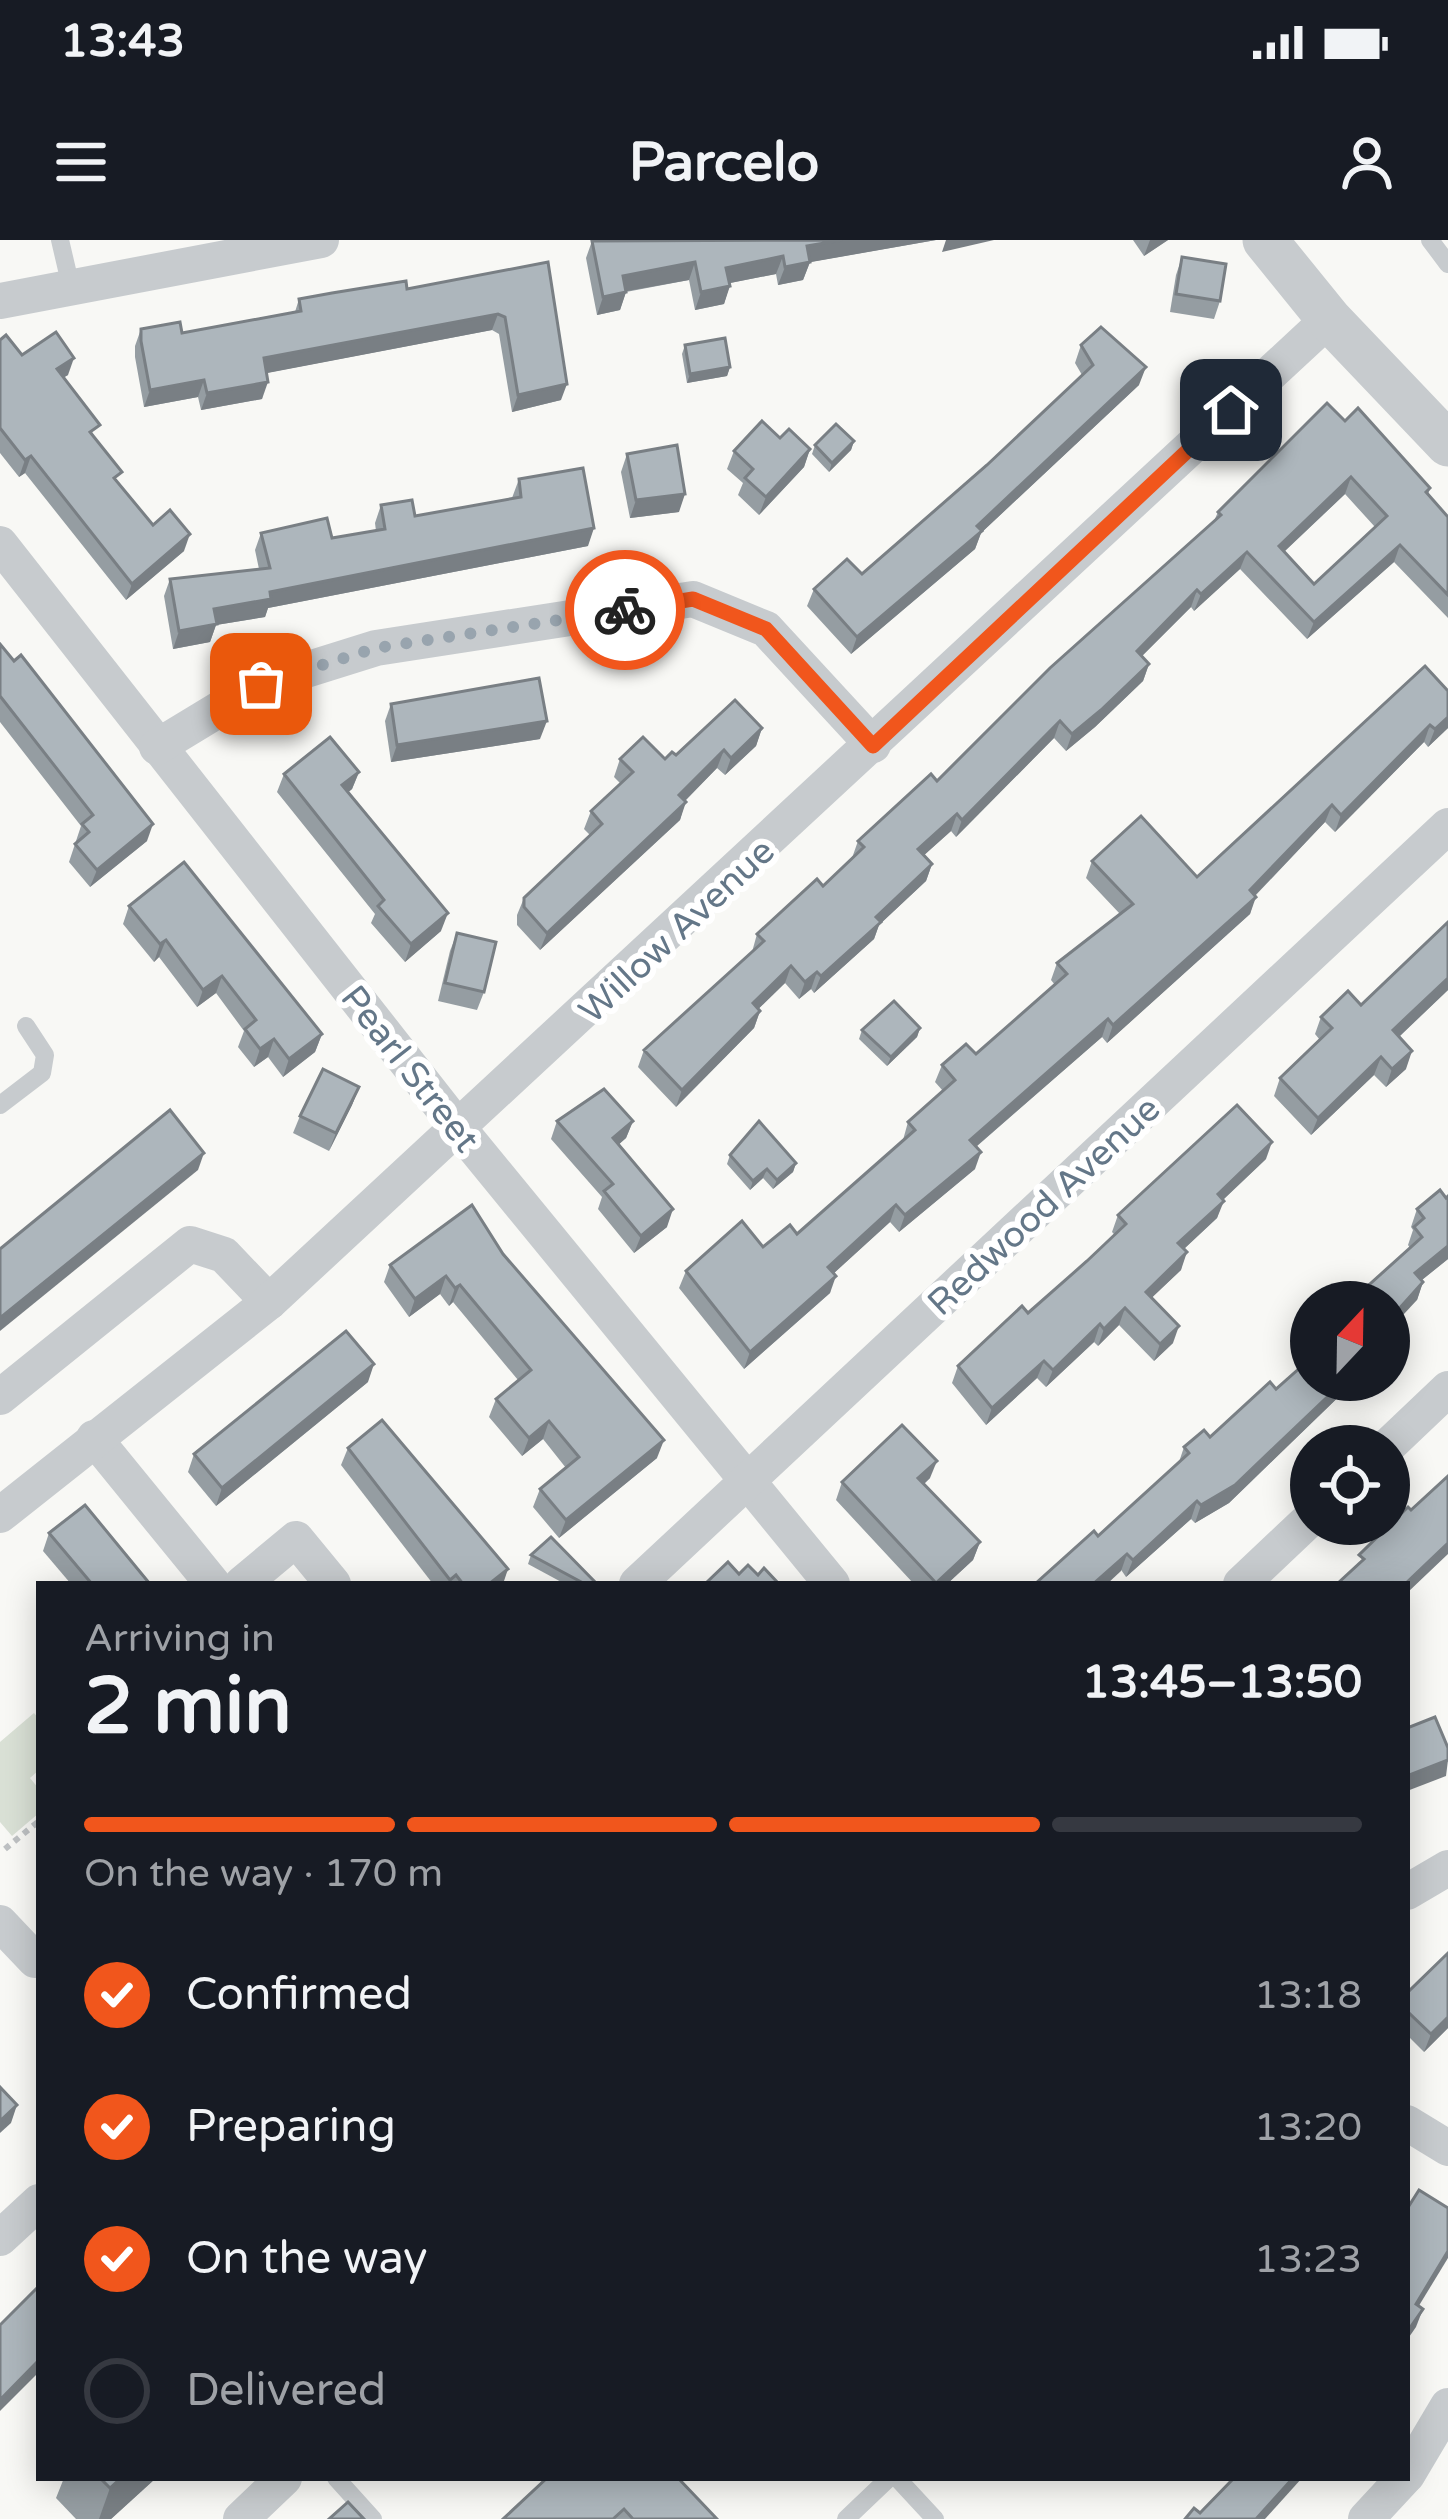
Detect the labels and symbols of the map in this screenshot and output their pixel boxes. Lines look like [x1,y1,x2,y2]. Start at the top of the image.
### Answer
pin [1180,359,1282,461]
courier [565,550,685,670]
pin [210,633,312,735]
street label: Willow Avenue [570,830,784,1033]
street label: Pearl Street [332,977,488,1161]
street label: Redwood Avenue [919,1087,1169,1325]
north arrow [1290,1281,1410,1401]

